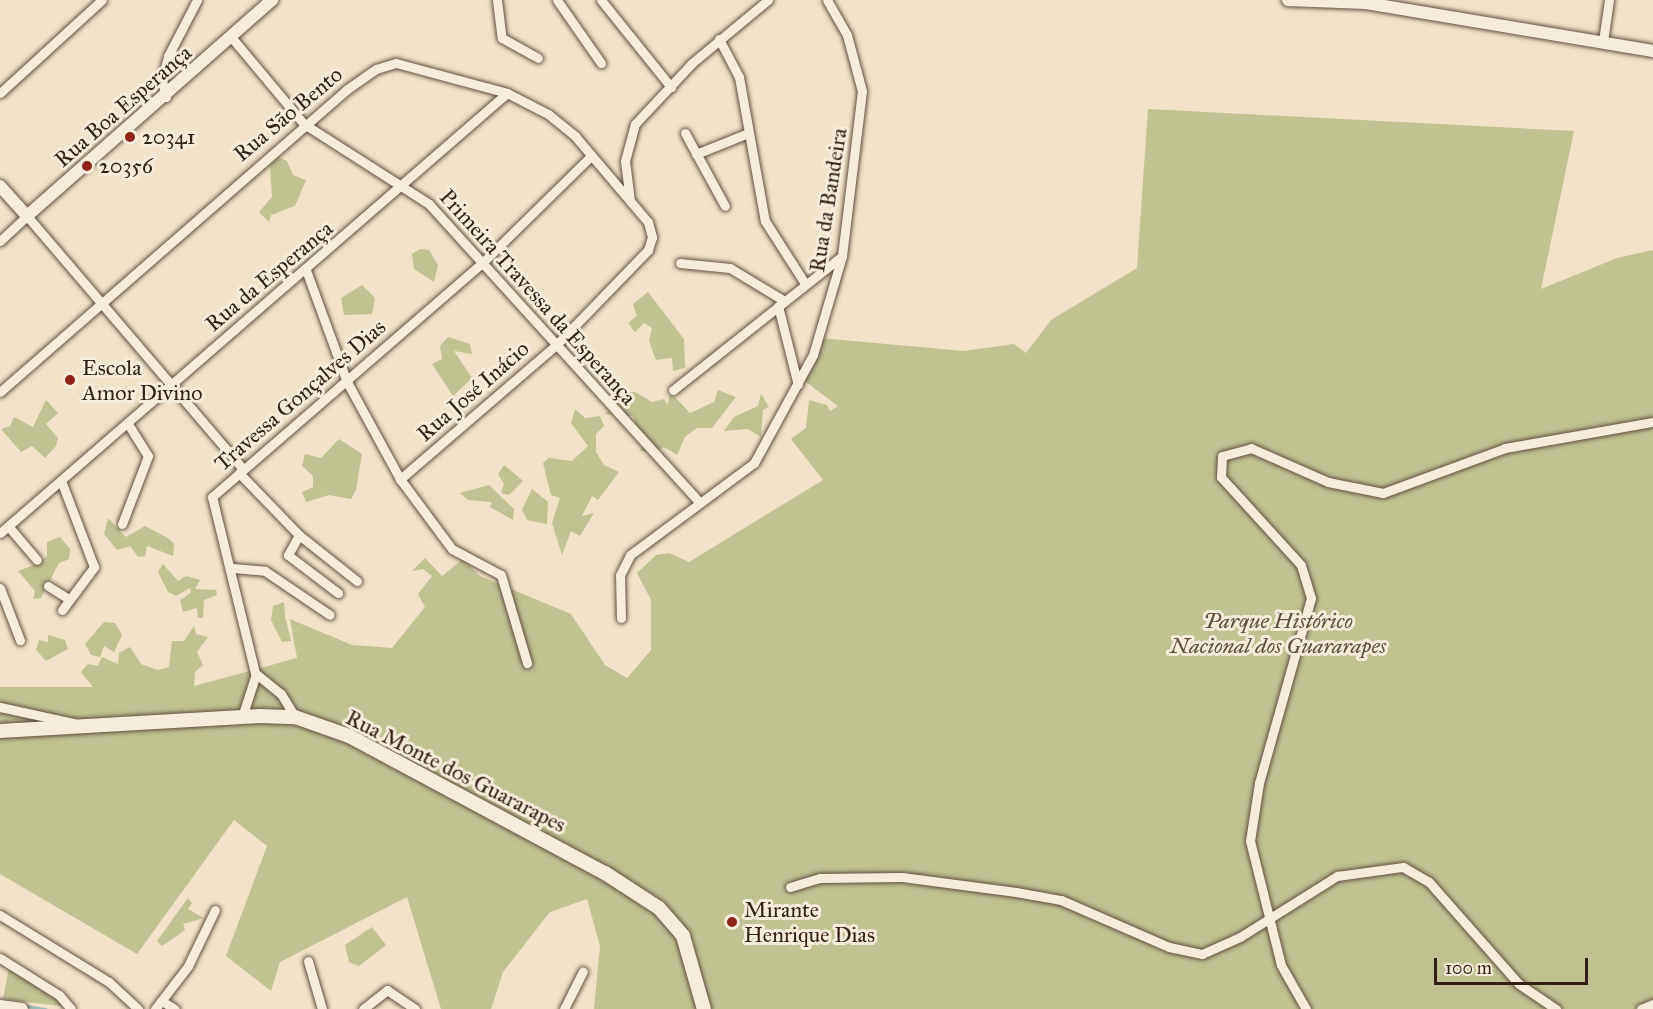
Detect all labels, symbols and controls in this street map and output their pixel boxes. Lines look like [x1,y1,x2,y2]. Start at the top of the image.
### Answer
street label: Rua Boa Esperança [49,39,197,173]
street label: Rua São Bento [228,61,348,167]
place label: 20341 [142,124,195,150]
street label: Rua da Bandeira [804,126,852,274]
marker: 20341 [123,130,137,144]
place label: 20356 [99,153,153,179]
marker: 20356 [80,159,94,173]
street label: Primeira Travessa da Esperança [434,184,642,410]
street label: Rua da Esperança [200,215,338,337]
street label: Travessa Gonçalves Dias [209,314,391,476]
street label: Rua José Inácio [412,335,534,447]
place label: Escola Amor Divino [82,354,202,406]
marker: Escola Amor Divino [63,373,77,387]
park label: Parque Histórico Nacional dos Guararapes [1170,607,1386,658]
street label: Rua Monte dos Guararapes [341,704,571,838]
place label: Mirante Henrique Dias [744,896,875,948]
marker: Mirante Henrique Dias [725,915,739,929]
scale bar [1437,946,1592,984]
text: 100 m [1445,957,1492,979]

